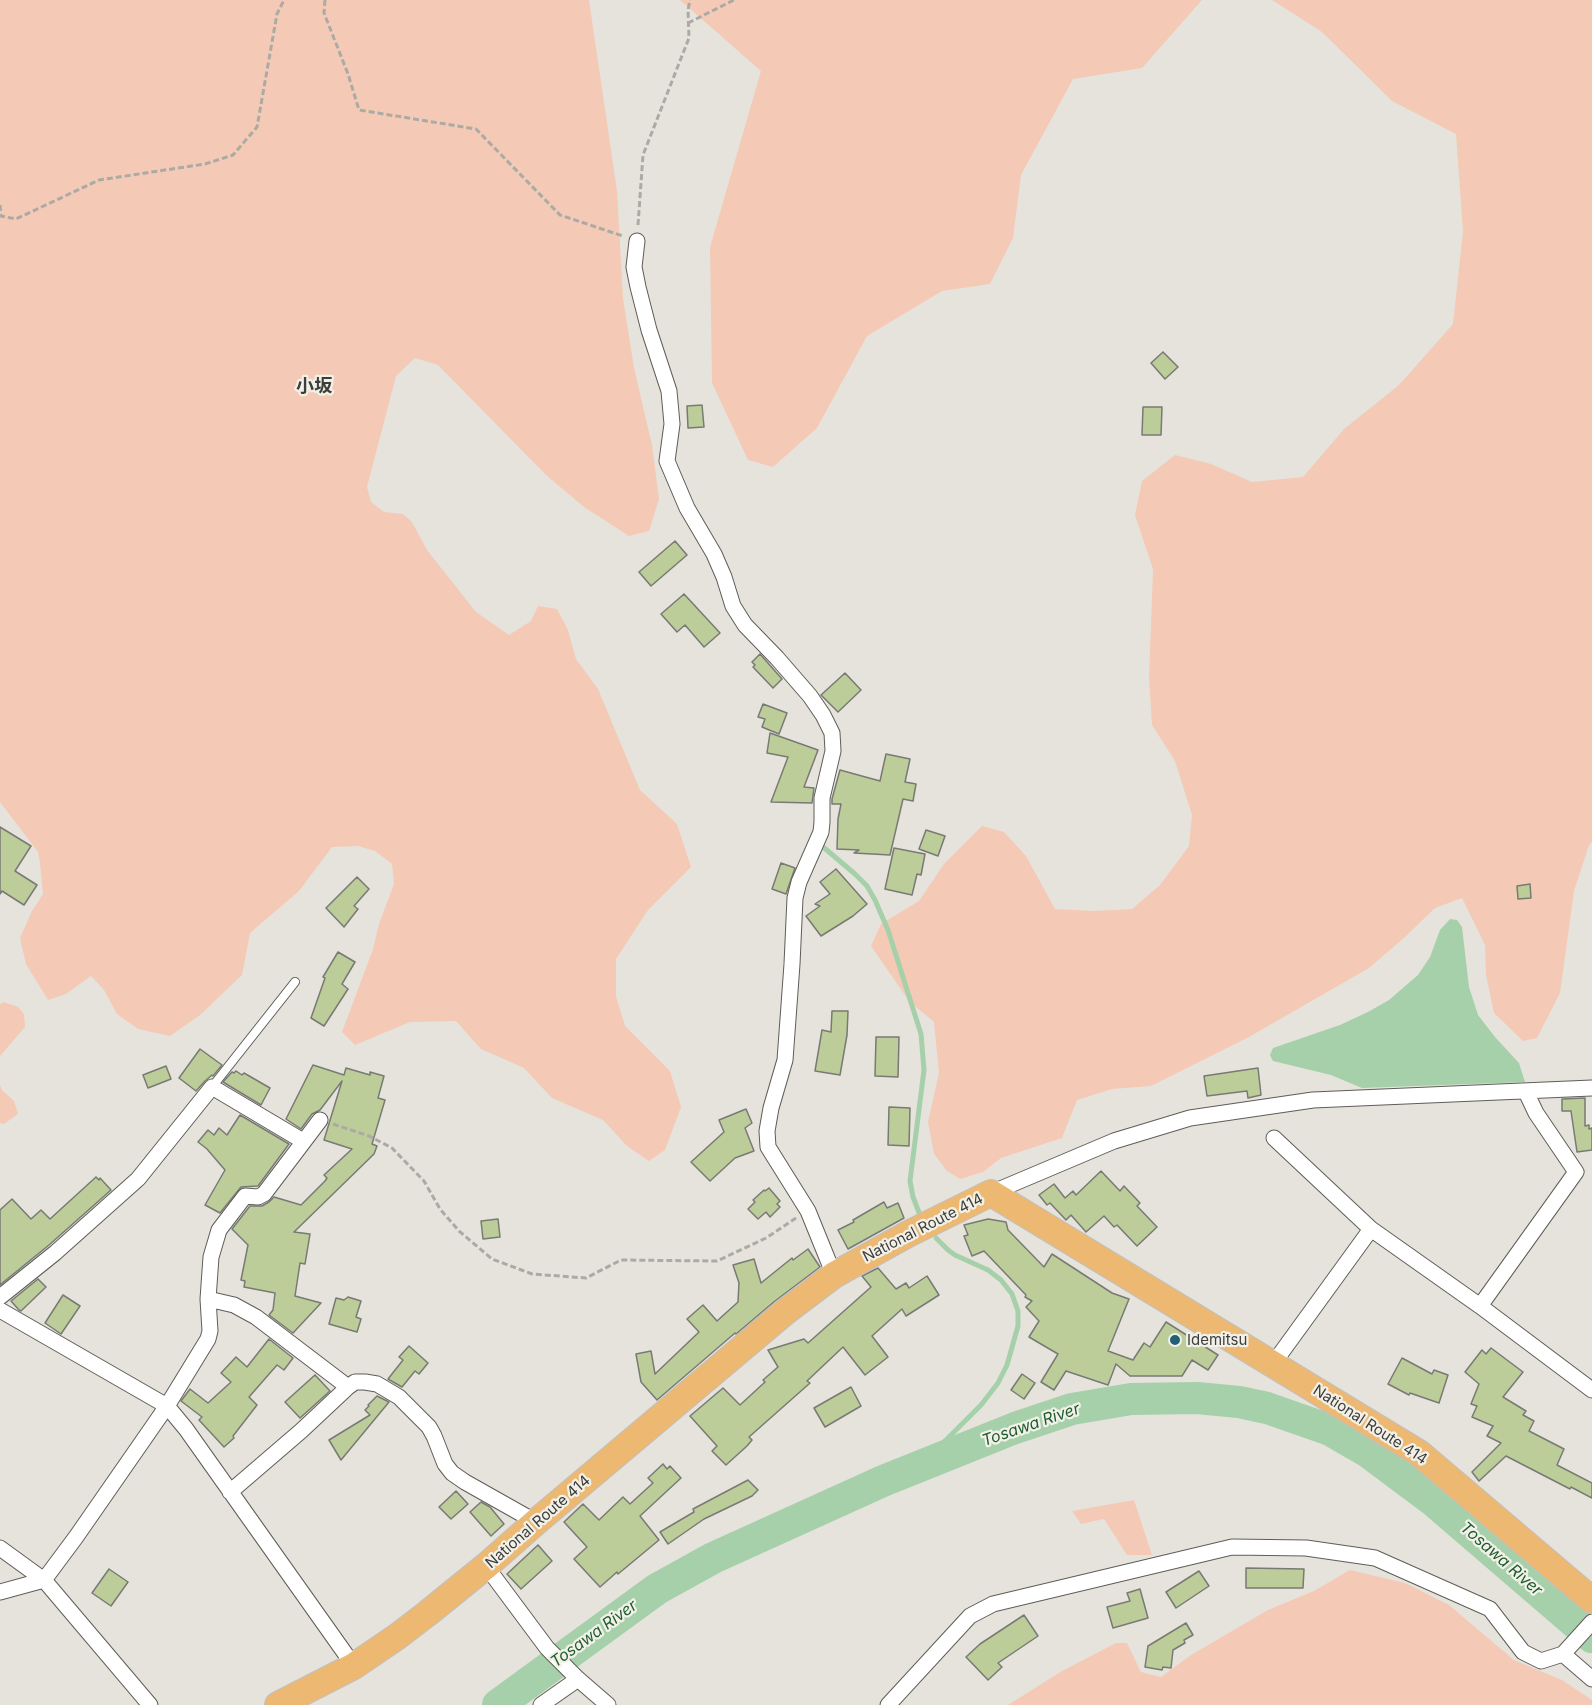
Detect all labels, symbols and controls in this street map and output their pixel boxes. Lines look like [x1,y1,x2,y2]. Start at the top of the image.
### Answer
district label: 小坂 [296,376,332,398]
street label: National Route 414 [860,1190,986,1266]
place label: Idemitsu [1187,1331,1247,1349]
marker: Idemitsu [1168,1333,1182,1347]
street label: National Route 414 [1309,1381,1431,1469]
water label: Tosawa River [980,1399,1082,1451]
street label: National Route 414 [482,1472,594,1572]
water label: Tosawa River [1456,1518,1546,1600]
water label: Tosawa River [547,1596,641,1672]

